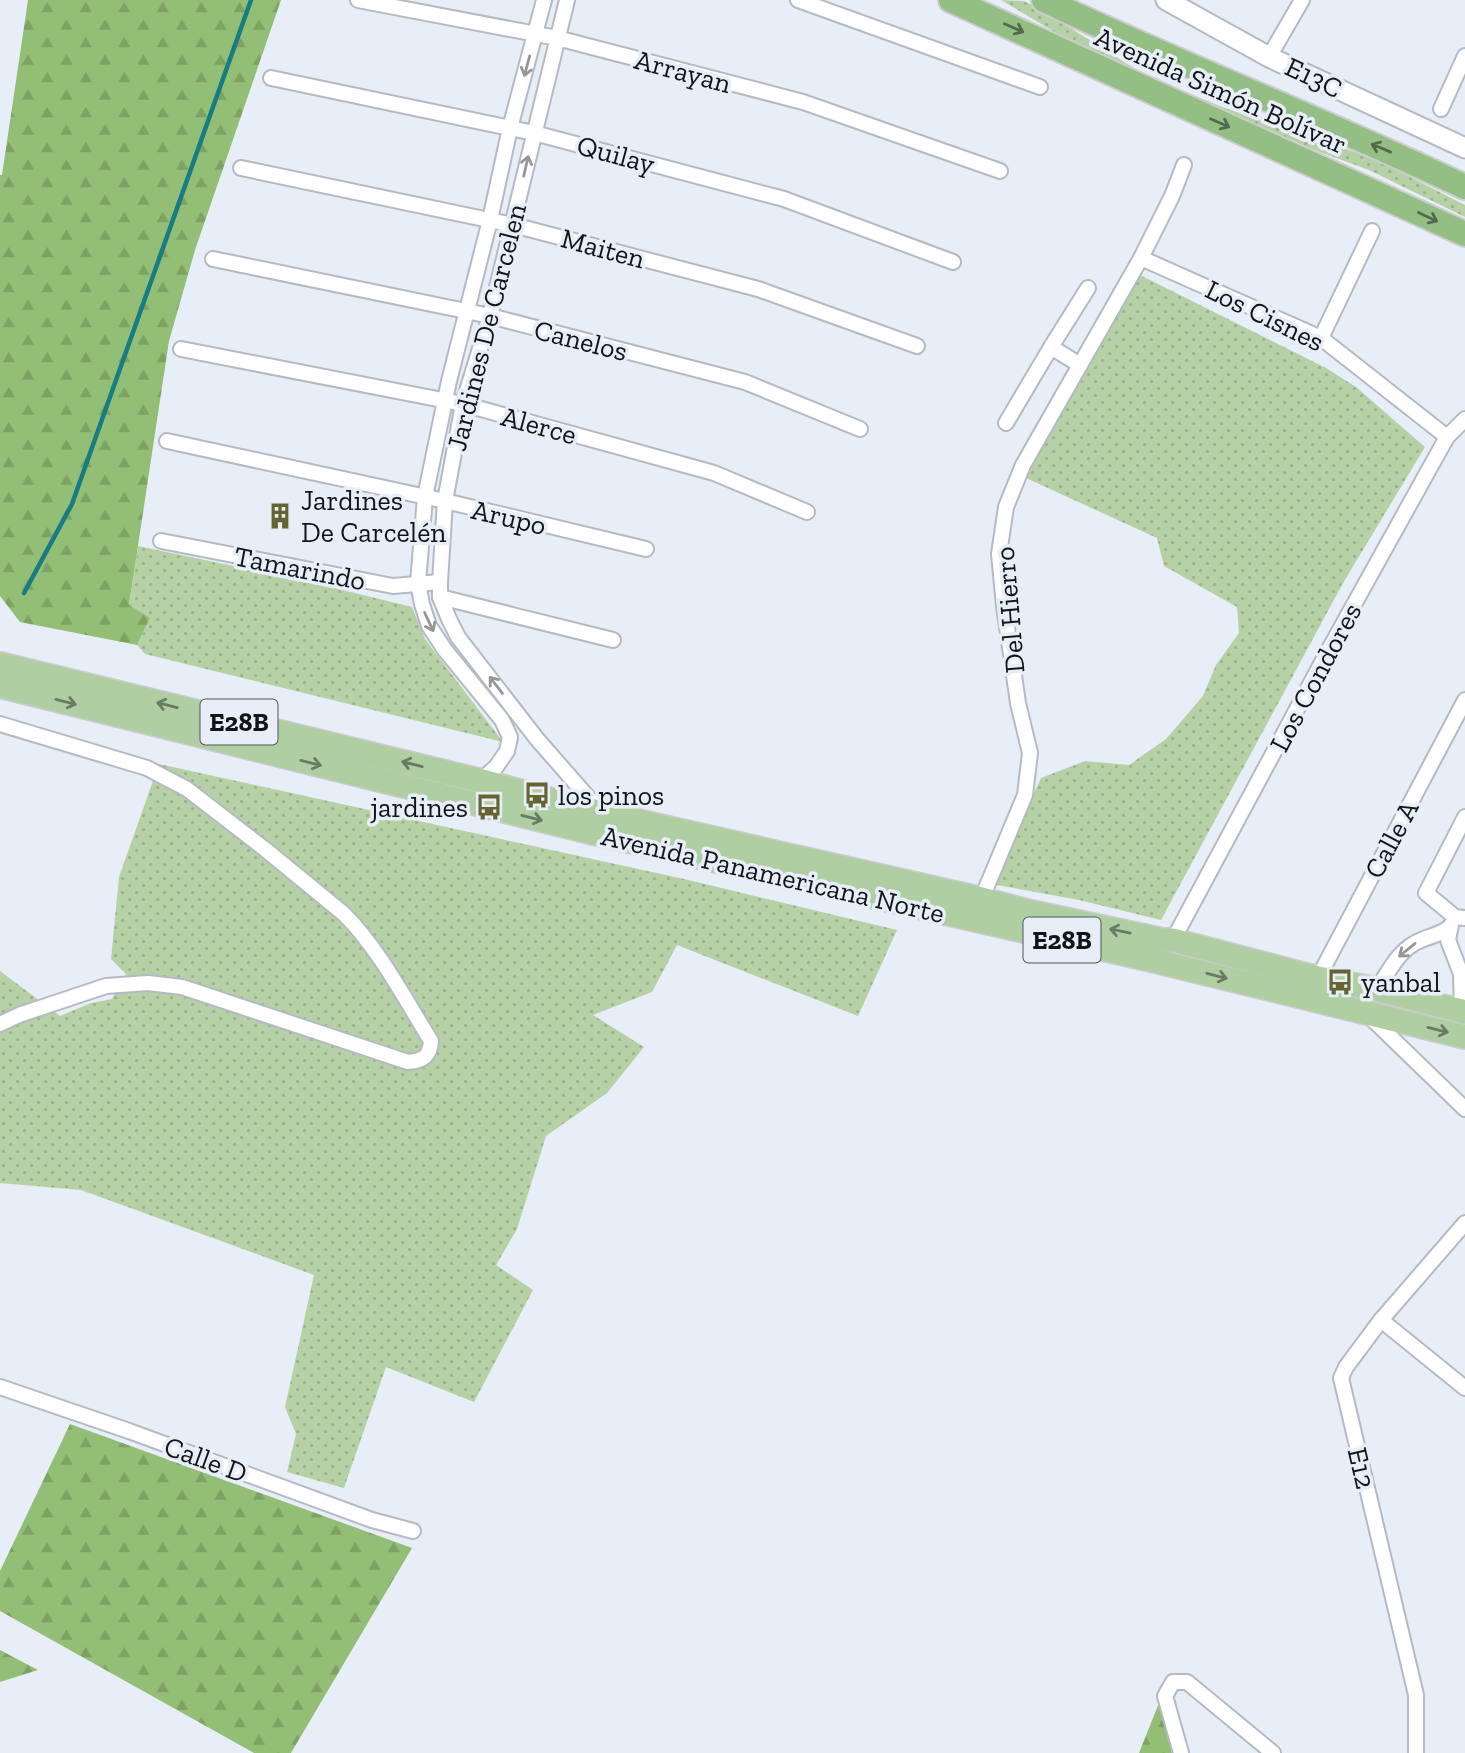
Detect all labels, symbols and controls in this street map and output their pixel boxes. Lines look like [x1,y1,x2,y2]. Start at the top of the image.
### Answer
street label: Avenida Simón Bolívar [1090,20,1352,161]
one-way arrow [1002,22,1024,35]
street label: Arrayan [631,43,735,100]
street label: E13C [1280,50,1348,105]
one-way arrow [519,55,532,77]
one-way arrow [1209,117,1230,130]
street label: Quilay [574,128,659,181]
one-way arrow [1371,141,1392,154]
one-way arrow [520,155,534,178]
street label: Jardines De Carcelen [440,200,533,454]
one-way arrow [1416,211,1438,224]
street label: Maiten [557,221,648,275]
street label: Los Cisnes [1200,273,1329,358]
street label: Canelos [531,313,631,368]
street label: Alerce [498,400,580,451]
place label: Jardines De Carcelén [301,484,446,549]
street label: Arupo [468,493,549,542]
building icon: Jardines De Carcelén [265,501,295,531]
street label: Tamarindo [231,540,368,597]
street label: Del Hierro [988,545,1031,675]
street label: Los Condores [1262,597,1368,757]
one-way arrow [423,611,436,632]
one-way arrow [488,676,503,694]
one-way arrow [54,696,77,709]
one-way arrow [156,698,179,711]
road number: E28B [201,700,278,744]
one-way arrow [299,757,322,770]
one-way arrow [401,757,424,770]
place label: los pinos [558,779,664,812]
bus stop icon: los pinos [522,780,552,810]
place label: jardines [370,791,468,824]
bus stop icon: jardines [474,792,504,822]
street label: Calle A [1357,794,1426,884]
one-way arrow [520,812,542,825]
street label: Avenida Panamericana Norte [598,819,948,930]
road number: E28B [1024,917,1100,962]
one-way arrow [1109,924,1132,938]
one-way arrow [1398,942,1416,958]
place label: yanbal [1361,966,1441,999]
bus stop icon: yanbal [1325,967,1355,997]
one-way arrow [1206,970,1228,983]
one-way arrow [1427,1024,1449,1037]
street label: Calle D [160,1429,252,1490]
street label: E12 [1341,1444,1382,1492]

